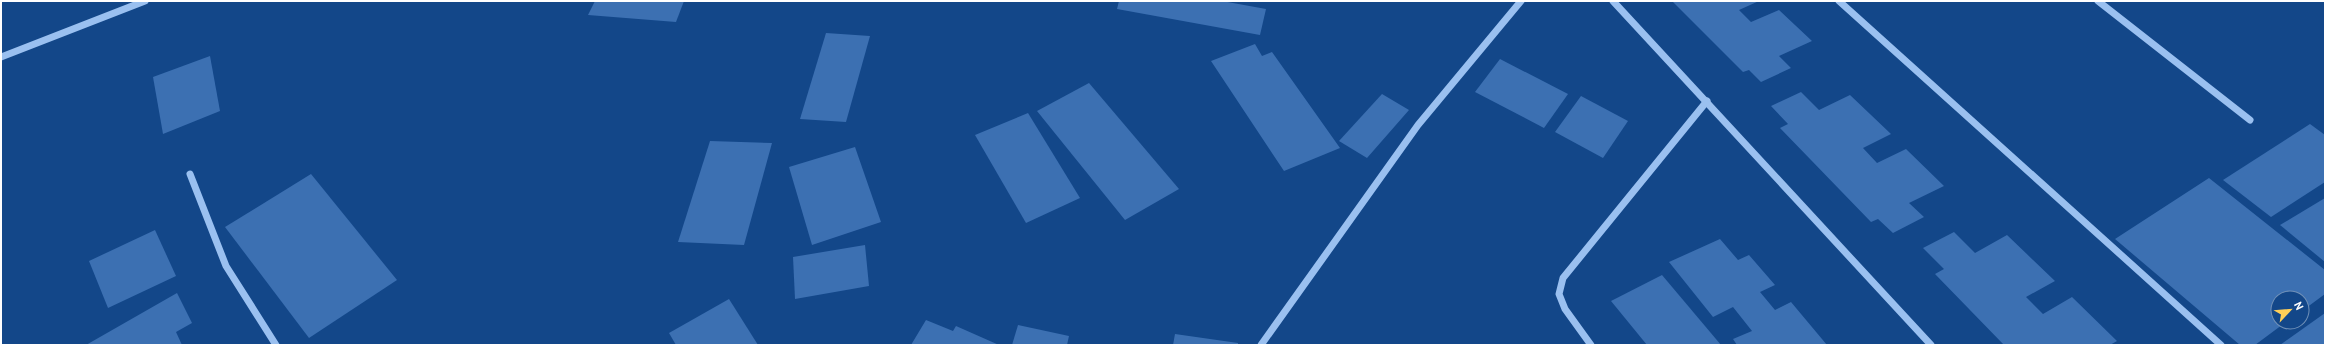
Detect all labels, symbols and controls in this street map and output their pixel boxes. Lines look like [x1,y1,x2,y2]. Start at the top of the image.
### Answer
north arrow [2270,290,2310,330]
text: N [2291,299,2307,312]

